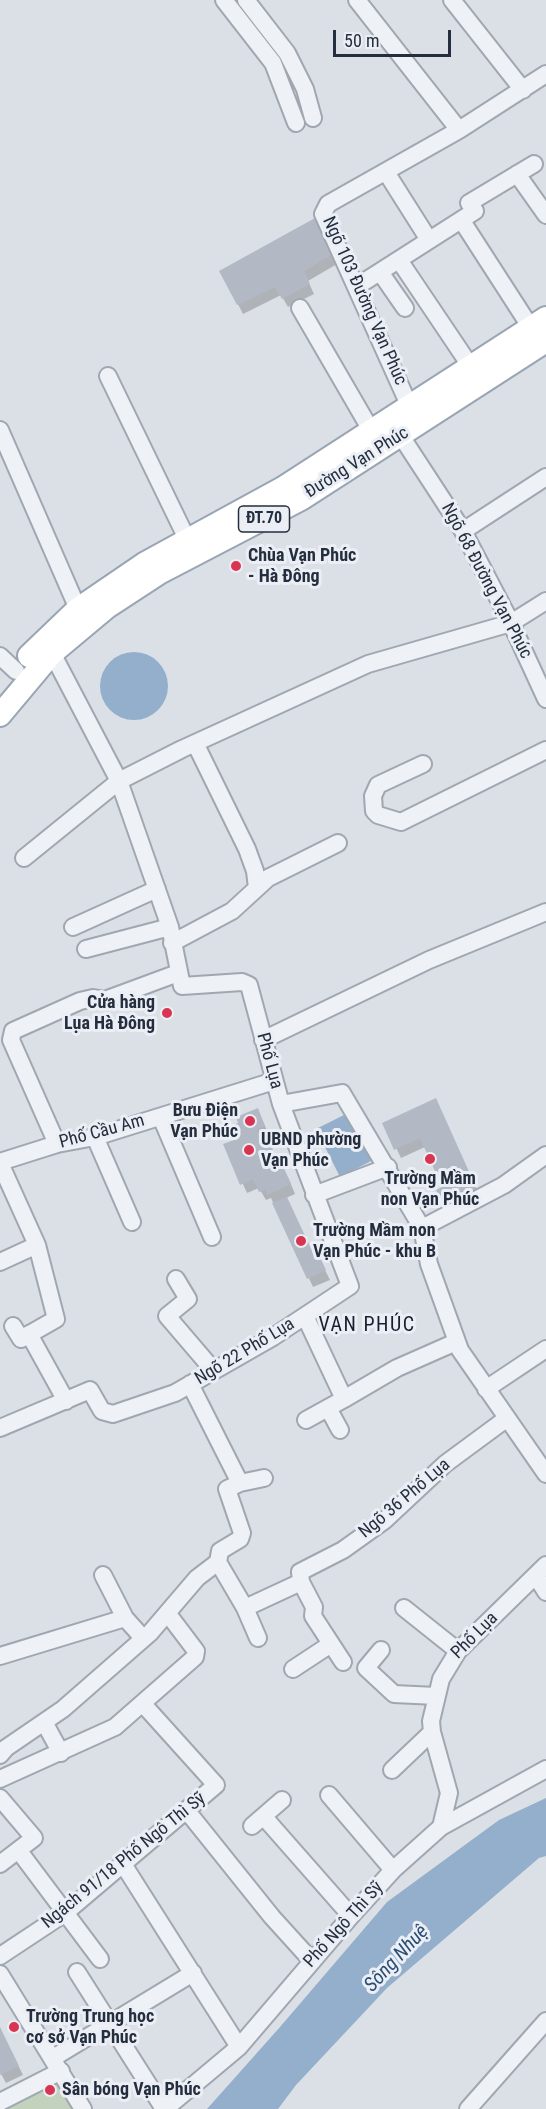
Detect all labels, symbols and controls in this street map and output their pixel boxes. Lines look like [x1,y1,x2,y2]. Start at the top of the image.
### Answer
scale bar [336,18,454,56]
text: 50 m [344,30,379,51]
street label: Ngõ 103 Đường Vạn Phúc [317,213,411,389]
street label: Đường Vạn Phúc [301,423,413,503]
street label: Ngõ 68 Đường Vạn Phúc [436,499,536,663]
road number: ĐT.70 [238,506,290,532]
place label: Chùa Vạn Phúc - Hà Đông [248,545,356,588]
marker: Chùa Vạn Phúc - Hà Đông [229,559,243,573]
place label: Cửa hàng Lụa Hà Đông [64,992,155,1034]
marker: Cửa hàng Lụa Hà Đông [160,1006,174,1020]
street label: Phố Lụa [251,1031,287,1091]
place label: Bưu Điện Vạn Phúc [170,1100,238,1142]
street label: Phố Cầu Am [57,1110,147,1154]
marker: Bưu Điện Vạn Phúc [243,1114,257,1128]
place label: UBND phường Vạn Phúc [261,1129,361,1172]
marker: UBND phường Vạn Phúc [242,1143,256,1157]
marker: Trường Mầm non Vạn Phúc [423,1152,437,1166]
place label: Trường Mầm non Vạn Phúc [381,1168,479,1210]
place label: Trường Mầm non Vạn Phúc - khu B [313,1220,436,1262]
marker: Trường Mầm non Vạn Phúc - khu B [294,1234,308,1248]
street label: Ngõ 22 Phố Lụa [191,1314,299,1390]
district label: VẠN PHÚC [318,1314,416,1338]
street label: Ngõ 36 Phố Lụa [355,1455,455,1543]
street label: Phố Lụa [447,1608,503,1664]
street label: Ngách 91/18 Phố Ngô Thì Sỹ [38,1788,210,1934]
street label: Phố Ngô Thì Sỹ [300,1878,388,1972]
water label: Sông Nhuệ [360,1920,434,1998]
place label: Trường Trung học cơ sở Vạn Phúc [26,2006,154,2048]
marker: Trường Trung học cơ sở Vạn Phúc [7,2020,21,2034]
place label: Sân bóng Vạn Phúc [62,2079,201,2101]
marker: Sân bóng Vạn Phúc [43,2083,57,2097]

